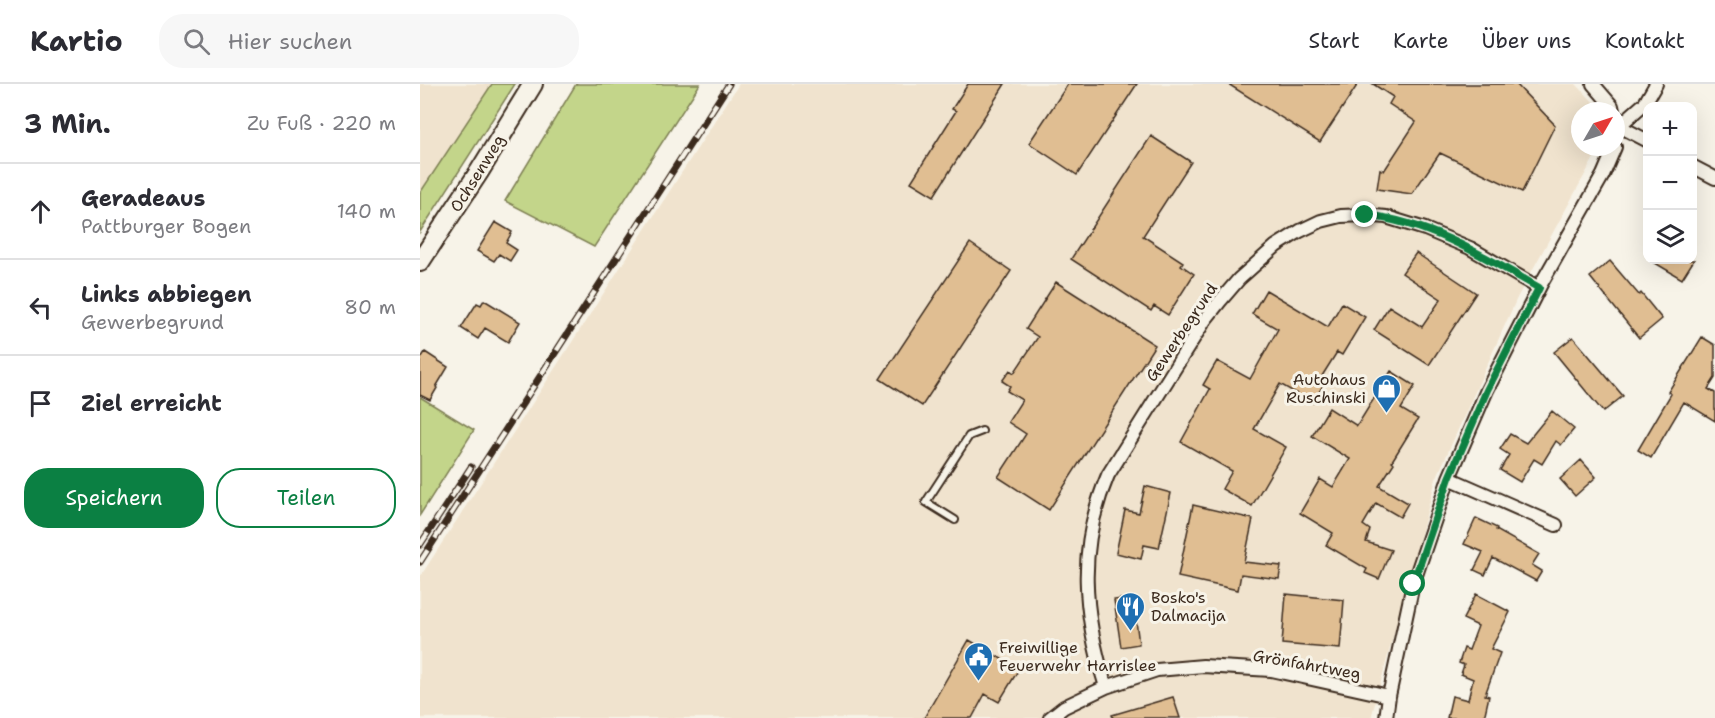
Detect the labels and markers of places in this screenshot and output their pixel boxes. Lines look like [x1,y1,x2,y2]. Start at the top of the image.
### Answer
place label: Autohaus Ruschinski [1286,369,1366,408]
shop icon: Autohaus Ruschinski [1371,372,1403,414]
place label: Bosko's Dalmacija [1151,587,1226,626]
restaurant icon: Bosko's Dalmacija [1114,590,1146,632]
place label: Freiwillige Feuerwehr Harrislee [999,637,1157,676]
public building icon: Freiwillige Feuerwehr Harrislee [962,640,994,682]

